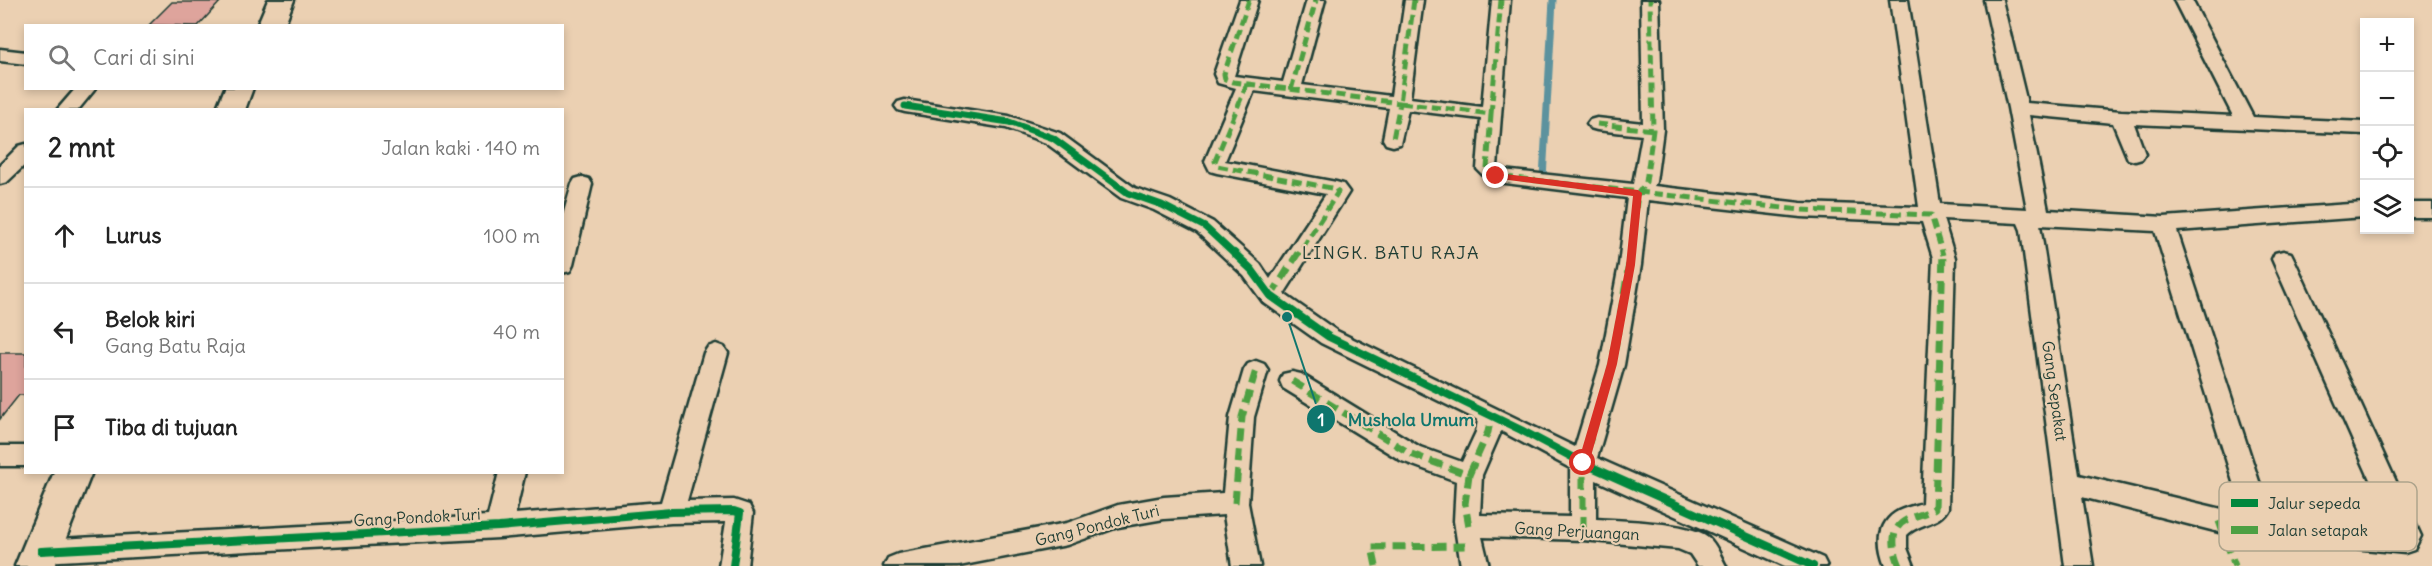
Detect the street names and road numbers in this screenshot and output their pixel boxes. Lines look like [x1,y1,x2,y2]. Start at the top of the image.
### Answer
street label: Gang Sepakat [2038,340,2072,443]
street label: Gang Pondok Turi [1033,500,1161,550]
street label: Gang Pondok Turi [353,504,481,530]
street label: Gang Perjuangan [1514,518,1640,544]

